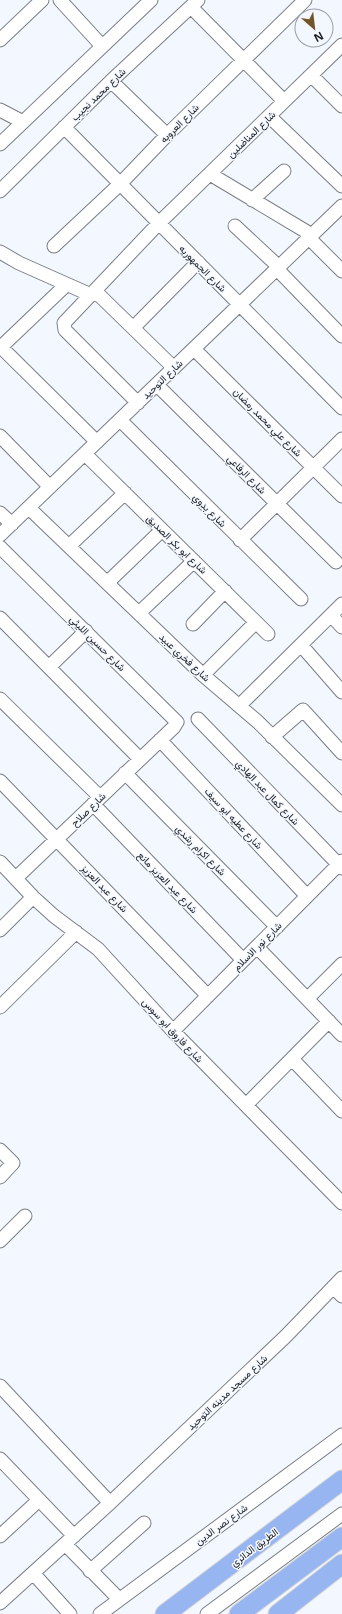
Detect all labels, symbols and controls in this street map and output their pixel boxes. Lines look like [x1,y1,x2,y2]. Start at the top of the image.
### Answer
north arrow [294,8,334,48]
text: N [311,29,326,46]
street label: شارع محمد نجيب [68,64,129,124]
street label: شارع العروبه [156,100,202,146]
street label: شارع المناضلين [224,107,278,161]
street label: شارع الجمهوريه [176,241,230,295]
street label: شارع التوحيد [139,356,185,402]
street label: شارع علي محمد رمضان [229,385,306,461]
street label: شارع الرفاعي [223,451,270,498]
street label: شارع بدوي [189,490,230,531]
street label: شارع ابو بكر الصديق [144,511,211,577]
street label: شارع حسين الليثي [66,612,129,676]
street label: شارع فخري عبيد [155,630,214,686]
street label: شارع كمال عبد الهادي [232,756,303,829]
street label: شارع عطيه ابو سيف [202,784,266,852]
street label: شارع صلاح [67,789,109,829]
street label: شارع اكرام رشدي [171,822,230,880]
street label: شارع عبد العزيز مانع [135,848,201,916]
street label: شارع عبد العزيز [78,860,131,915]
street label: شارع نور الاسلام [229,918,285,974]
street label: شارع فاروق ابو سوس [139,995,207,1065]
street label: شارع مسجد مدينه التوحيد [184,1351,270,1433]
street label: شارع نصر الدين [192,1500,250,1548]
street label: الطريق الدائري [227,1525,282,1571]

